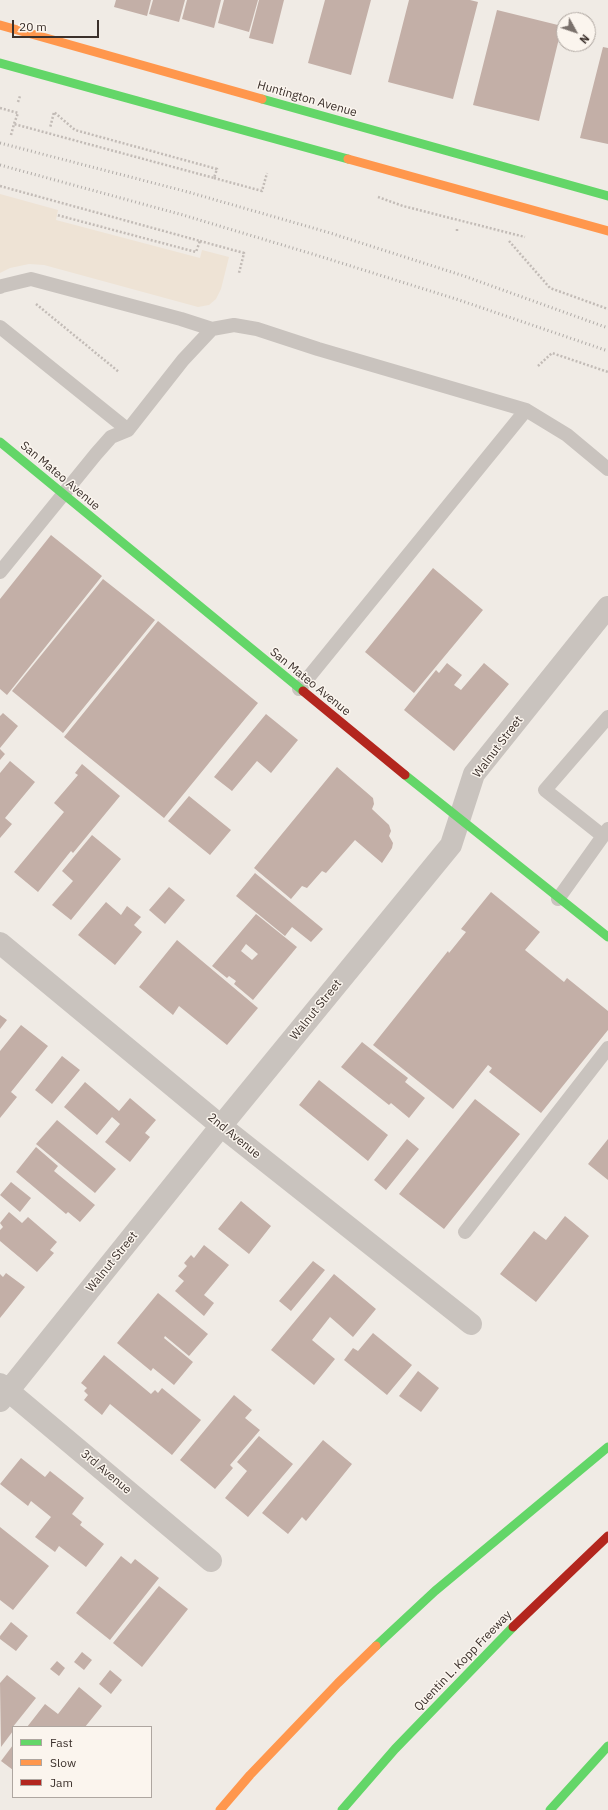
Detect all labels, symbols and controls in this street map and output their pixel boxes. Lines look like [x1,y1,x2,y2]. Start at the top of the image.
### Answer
scale bar [14,12,101,38]
north arrow [556,12,596,52]
text: 20 m [19,19,47,34]
text: N [577,32,592,47]
street label: Huntington Avenue [255,78,359,120]
street label: San Mateo Avenue [17,438,103,514]
street label: San Mateo Avenue [267,645,353,719]
street label: Walnut Street [470,713,526,781]
street label: Walnut Street [287,977,345,1043]
street label: 2nd Avenue [205,1110,263,1162]
street label: Walnut Street [83,1229,141,1295]
street label: 3rd Avenue [78,1447,134,1497]
street label: Quentin L. Kopp Freeway [411,1608,515,1714]
legend [12,1726,152,1798]
text: Fast [50,1735,73,1750]
text: Slow [50,1755,76,1770]
text: Jam [50,1775,73,1790]

